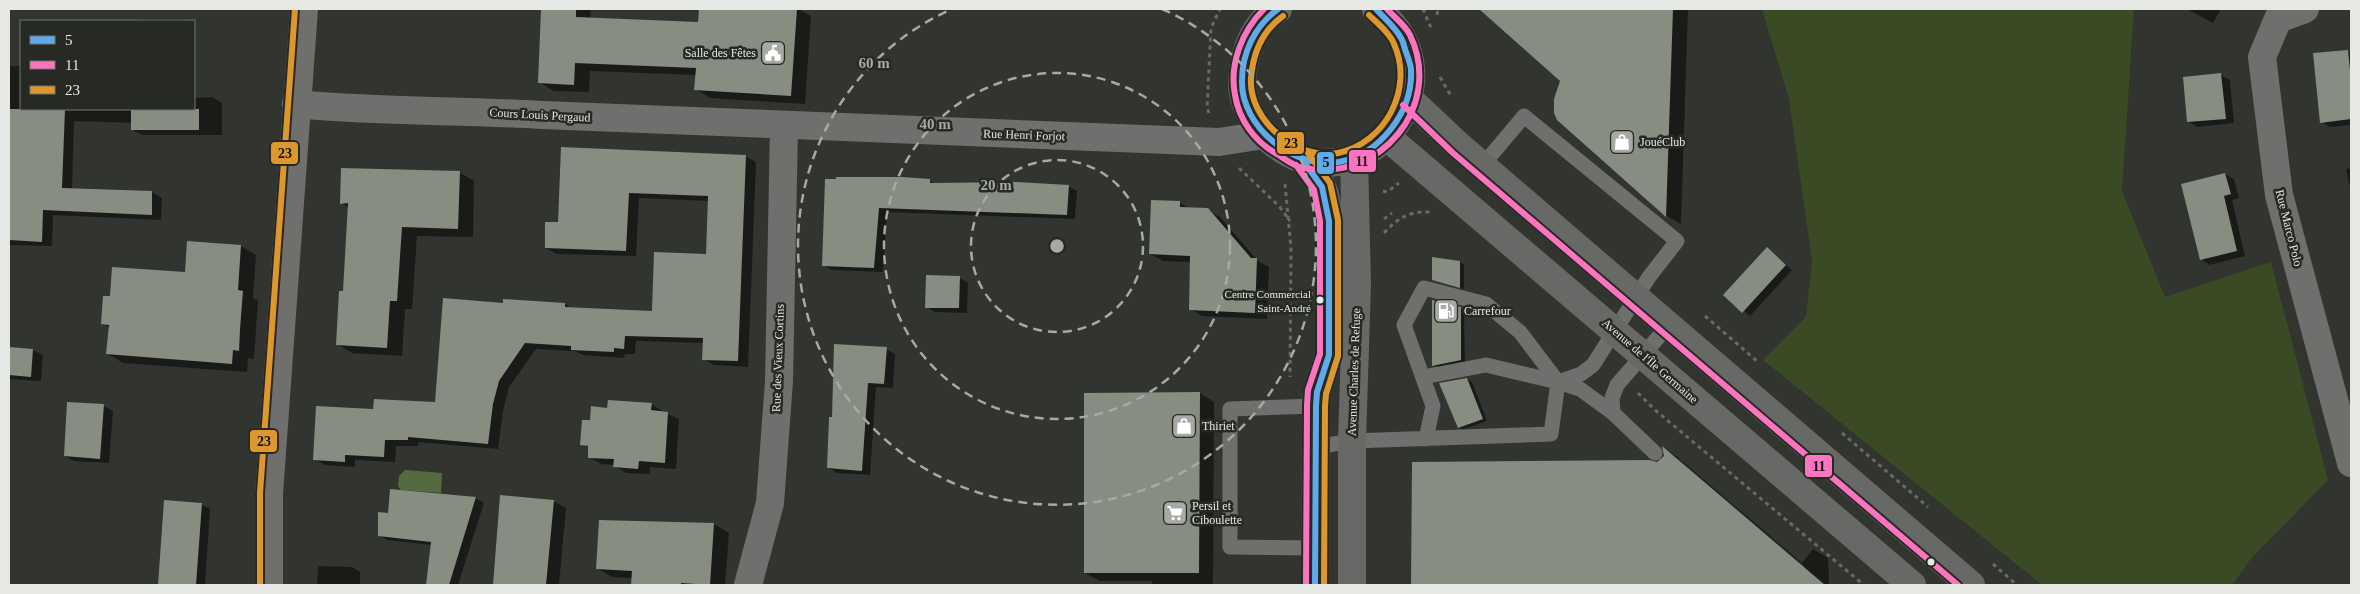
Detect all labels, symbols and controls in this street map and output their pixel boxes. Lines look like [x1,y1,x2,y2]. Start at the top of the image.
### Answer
legend [20,20,195,110]
text: 5 [65,32,73,48]
public building icon: Salle des Fêtes [760,40,786,66]
place label: Salle des Fêtes [685,46,756,60]
text: 60 m [858,55,890,71]
text: 11 [65,57,79,73]
text: 23 [65,82,80,98]
street label: Cours Louis Pergaud [489,105,591,125]
text: 40 m [919,116,951,132]
street label: Rue Henri Forjot [983,127,1066,143]
shop icon: JouéClub [1609,129,1635,155]
line badge: 23 [1276,131,1305,155]
place label: JouéClub [1640,135,1685,149]
text: 23 [1284,136,1298,151]
line badge: 23 [270,141,299,165]
text: 23 [278,146,292,161]
line badge: 11 [1348,149,1377,173]
line badge: 5 [1316,151,1335,175]
text: 11 [1355,154,1369,169]
text: 5 [1323,155,1330,170]
text: 20 m [980,177,1012,193]
street label: Rue Marco Polo [2273,188,2305,268]
centre of rings [1048,237,1066,255]
place label: Centre Commercial Saint-André [1225,288,1311,314]
marker: Centre Commercial Saint-André [1315,295,1325,305]
fuel station icon: Carrefour [1433,298,1459,324]
street label: Rue des Vieux Cortins [769,303,787,412]
place label: Carrefour [1464,304,1511,318]
street label: Avenue Charles de Refuge [1345,308,1363,436]
street label: Avenue de l'Île Germaine [1599,316,1701,406]
shop icon: Thiriet [1171,413,1197,439]
place label: Thiriet [1202,419,1235,433]
line badge: 23 [249,429,278,453]
text: 23 [257,434,271,449]
line badge: 11 [1804,454,1833,478]
text: 11 [1812,459,1826,474]
place label: Persil et Ciboulette [1192,499,1242,527]
supermarket icon: Persil et Ciboulette [1162,500,1188,526]
unlabelled marker [1926,557,1936,567]

